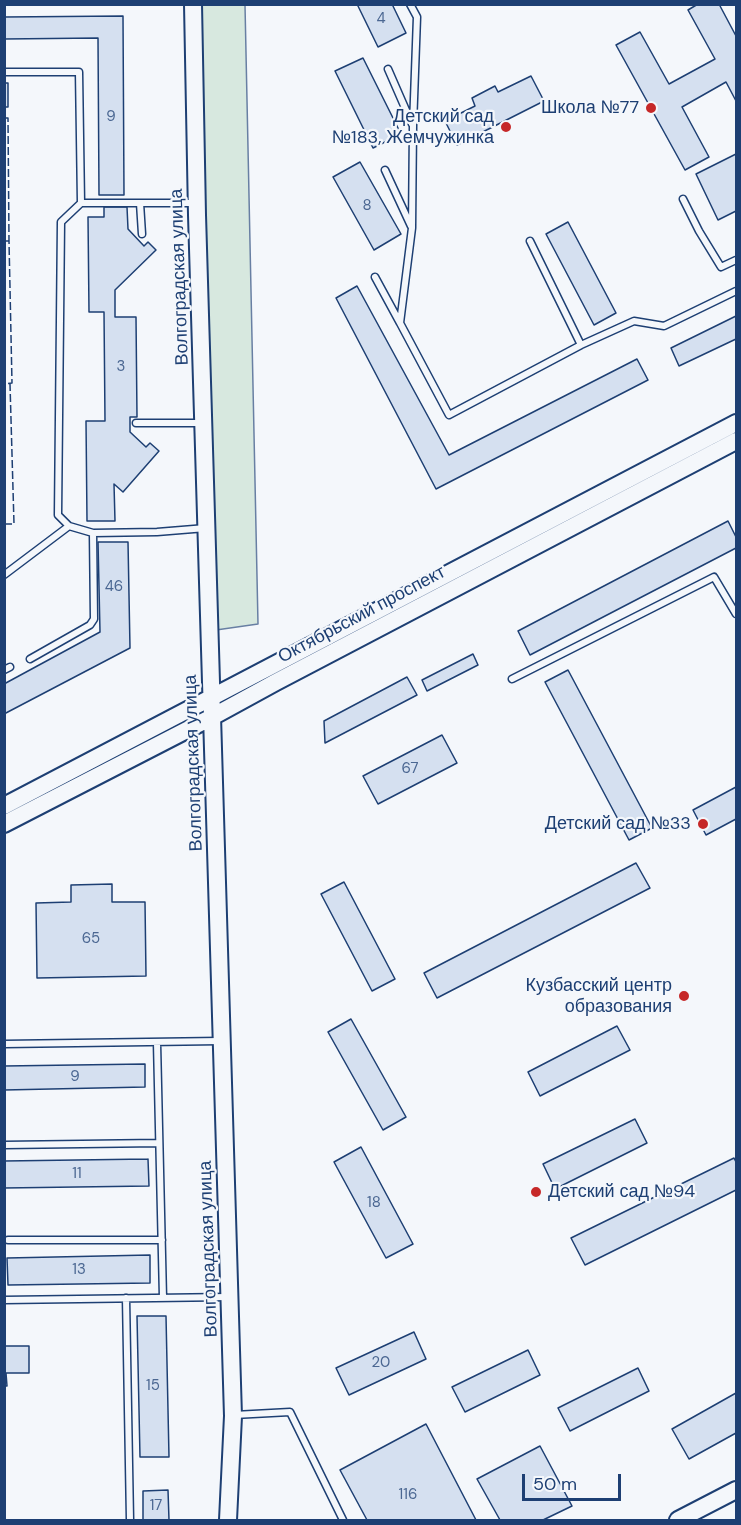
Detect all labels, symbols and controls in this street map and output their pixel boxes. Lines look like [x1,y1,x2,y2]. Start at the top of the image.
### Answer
house number: 4 [376,10,386,28]
place label: Школа №77 [541,97,639,119]
marker: Школа №77 [644,101,658,115]
place label: Детский сад №183, Жемчужинка [332,106,494,148]
house number: 9 [106,108,116,126]
marker: Детский сад №183, Жемчужинка [499,120,513,134]
street label: Волгоградская улица [166,188,194,366]
house number: 8 [362,197,372,215]
house number: 3 [117,358,125,376]
street label: Октябрьский проспект [275,562,449,668]
house number: 46 [105,578,123,596]
street label: Волгоградская улица [180,674,208,852]
house number: 67 [401,760,419,778]
place label: Детский сад №33 [545,813,691,835]
marker: Детский сад №33 [696,817,710,831]
house number: 65 [82,930,100,948]
place label: Кузбасский центр образования [525,975,672,1018]
marker: Кузбасский центр образования [677,989,691,1003]
house number: 9 [70,1068,80,1086]
street label: Волгоградская улица [195,1160,223,1338]
house number: 11 [72,1165,82,1183]
place label: Детский сад №94 [548,1181,695,1203]
marker: Детский сад №94 [529,1185,543,1199]
house number: 18 [367,1194,381,1212]
house number: 13 [72,1261,86,1279]
house number: 20 [372,1354,390,1372]
house number: 15 [146,1377,160,1395]
scale bar [525,1462,624,1500]
text: 50 m [533,1472,577,1496]
house number: 116 [399,1486,417,1504]
house number: 17 [150,1497,162,1515]

